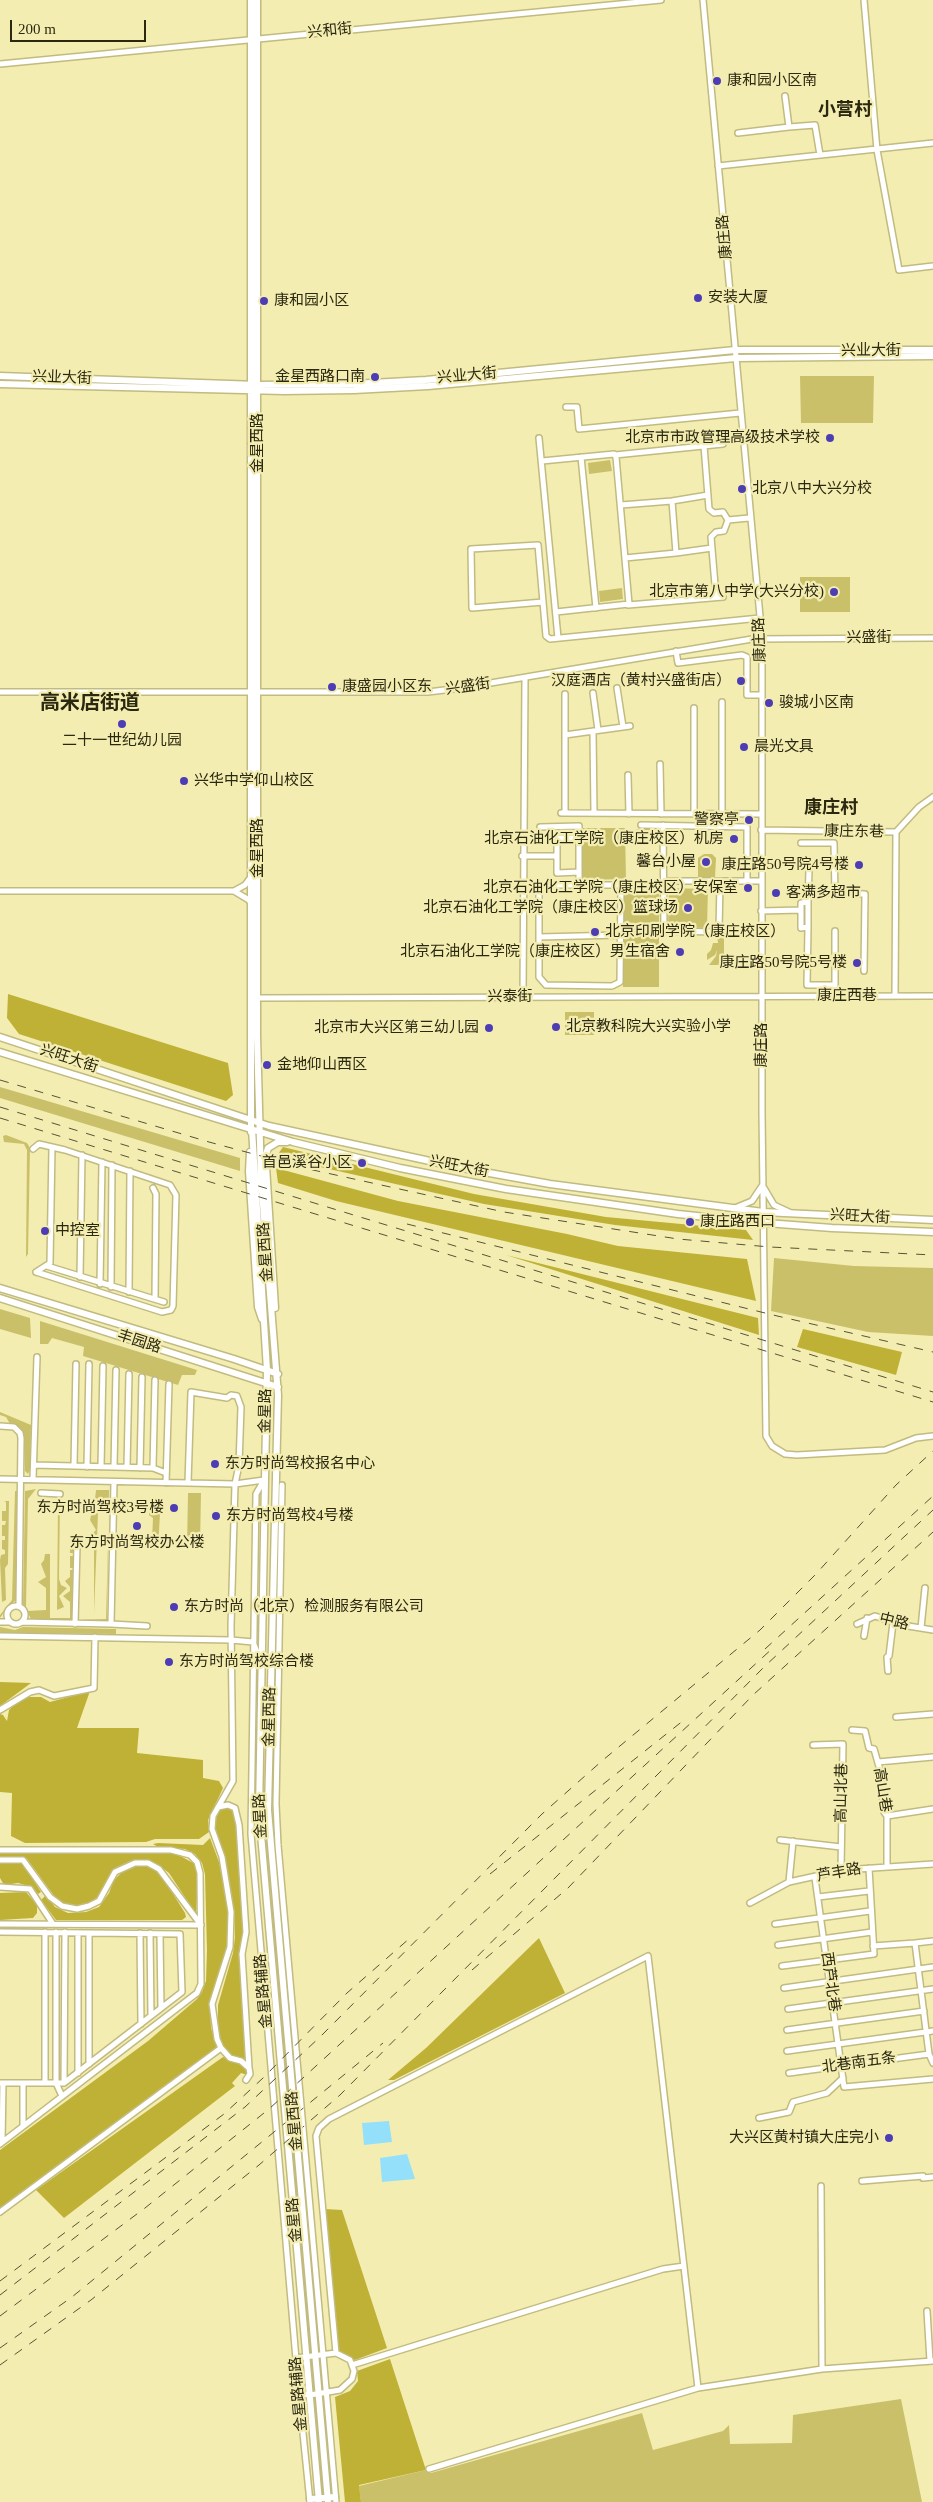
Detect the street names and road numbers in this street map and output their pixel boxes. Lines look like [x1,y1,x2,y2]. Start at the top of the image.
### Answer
street label: 兴和街 [307,20,353,42]
street label: 康庄路 [714,214,736,260]
street label: 兴业大街 [841,342,901,360]
street label: 兴业大街 [436,364,498,388]
street label: 兴业大街 [32,368,92,388]
street label: 金星西路 [249,413,267,473]
street label: 康庄路 [750,617,770,663]
street label: 兴盛街 [847,629,891,647]
street label: 兴盛街 [444,675,492,699]
street label: 金星西路 [249,818,267,878]
street label: 康庄东巷 [824,822,884,842]
street label: 康庄西巷 [817,987,877,1005]
street label: 兴泰街 [488,988,532,1006]
street label: 康庄路 [753,1023,771,1067]
street label: 兴旺大街 [38,1041,100,1077]
street label: 兴旺大街 [428,1152,490,1182]
street label: 兴旺大街 [830,1206,890,1228]
street label: 金星西路 [255,1221,277,1283]
street label: 丰园路 [115,1326,163,1358]
street label: 金星路 [257,1388,275,1434]
street label: 中路 [877,1610,911,1634]
street label: 金星西路 [260,1687,280,1747]
street label: 高山北巷 [832,1763,852,1823]
street label: 高山巷 [870,1766,894,1814]
street label: 金星路 [251,1793,271,1839]
street label: 芦丰路 [815,1860,863,1886]
street label: 西芦北巷 [817,1951,843,2013]
street label: 金星路辅路 [252,1953,276,2029]
street label: 北巷南五条 [821,2049,897,2077]
street label: 金星西路 [283,2090,307,2152]
street label: 金星路 [284,2197,306,2243]
street label: 金星路辅路 [287,2356,311,2432]

